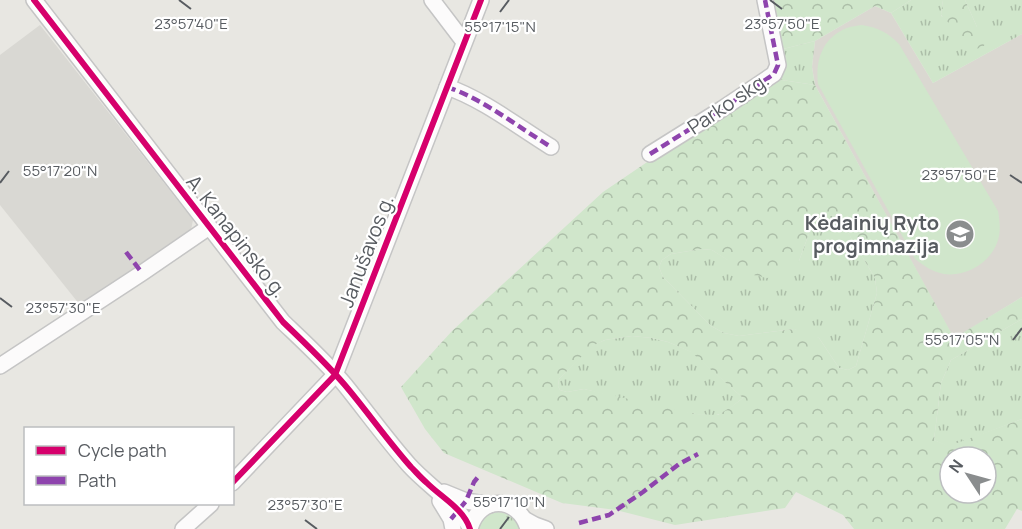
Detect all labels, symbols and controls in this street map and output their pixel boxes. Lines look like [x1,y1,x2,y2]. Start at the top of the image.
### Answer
text: 23°57'40"E [154,13,228,34]
text: 23°57'50"E [744,13,820,34]
text: 55°17'15"N [464,16,536,37]
street label: Parko skg. [682,66,774,140]
text: 55°17'20"N [23,160,97,181]
text: 23°57'50"E [921,164,997,185]
street label: A. Kanapinsko g. [180,169,294,303]
street label: Janušavos g. [332,191,400,311]
place label: Kėdainių Ryto progimnazija [805,209,939,259]
school or university icon: Kėdainių Ryto progimnazija [944,218,976,250]
text: 23°57'30"E [26,297,100,318]
text: 55°17'05"N [925,329,999,350]
legend [24,427,234,505]
text: Cycle path [78,438,167,462]
north arrow [938,445,998,505]
text: N [944,455,968,477]
text: Path [78,468,116,492]
text: 55°17'10"N [473,491,545,512]
text: 23°57'30"E [268,494,342,515]

